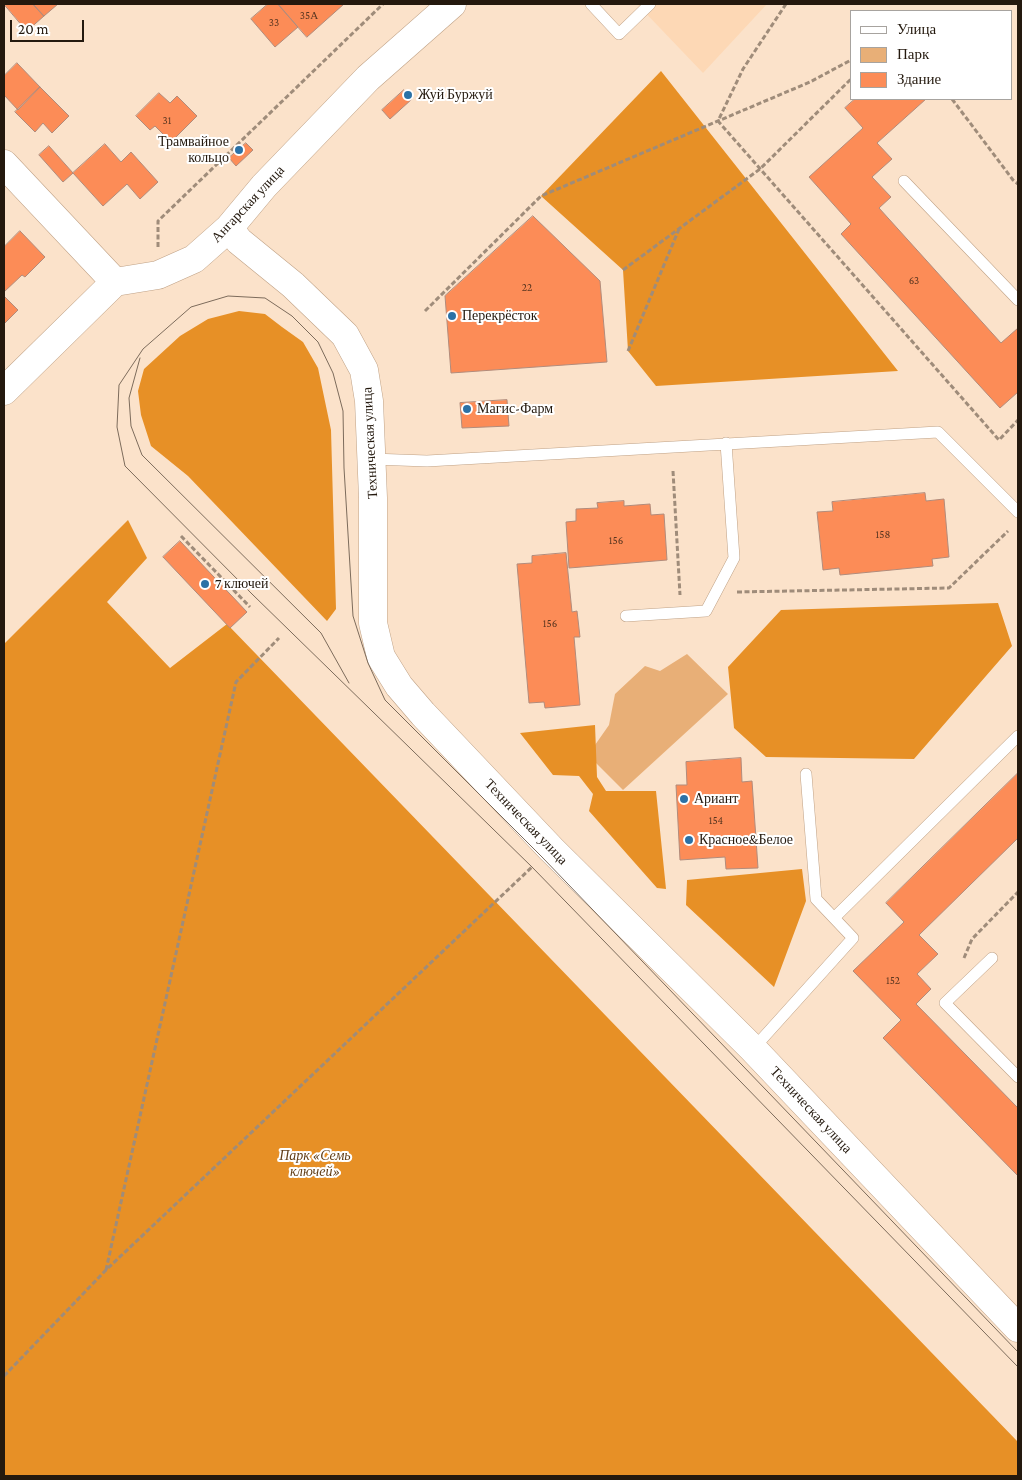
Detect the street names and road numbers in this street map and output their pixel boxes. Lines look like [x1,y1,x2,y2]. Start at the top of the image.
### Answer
street label: Ангарская улица [208,162,288,246]
street label: Техническая улица [359,386,381,500]
street label: Техническая улица [481,776,571,868]
street label: Техническая улица [767,1063,855,1157]

